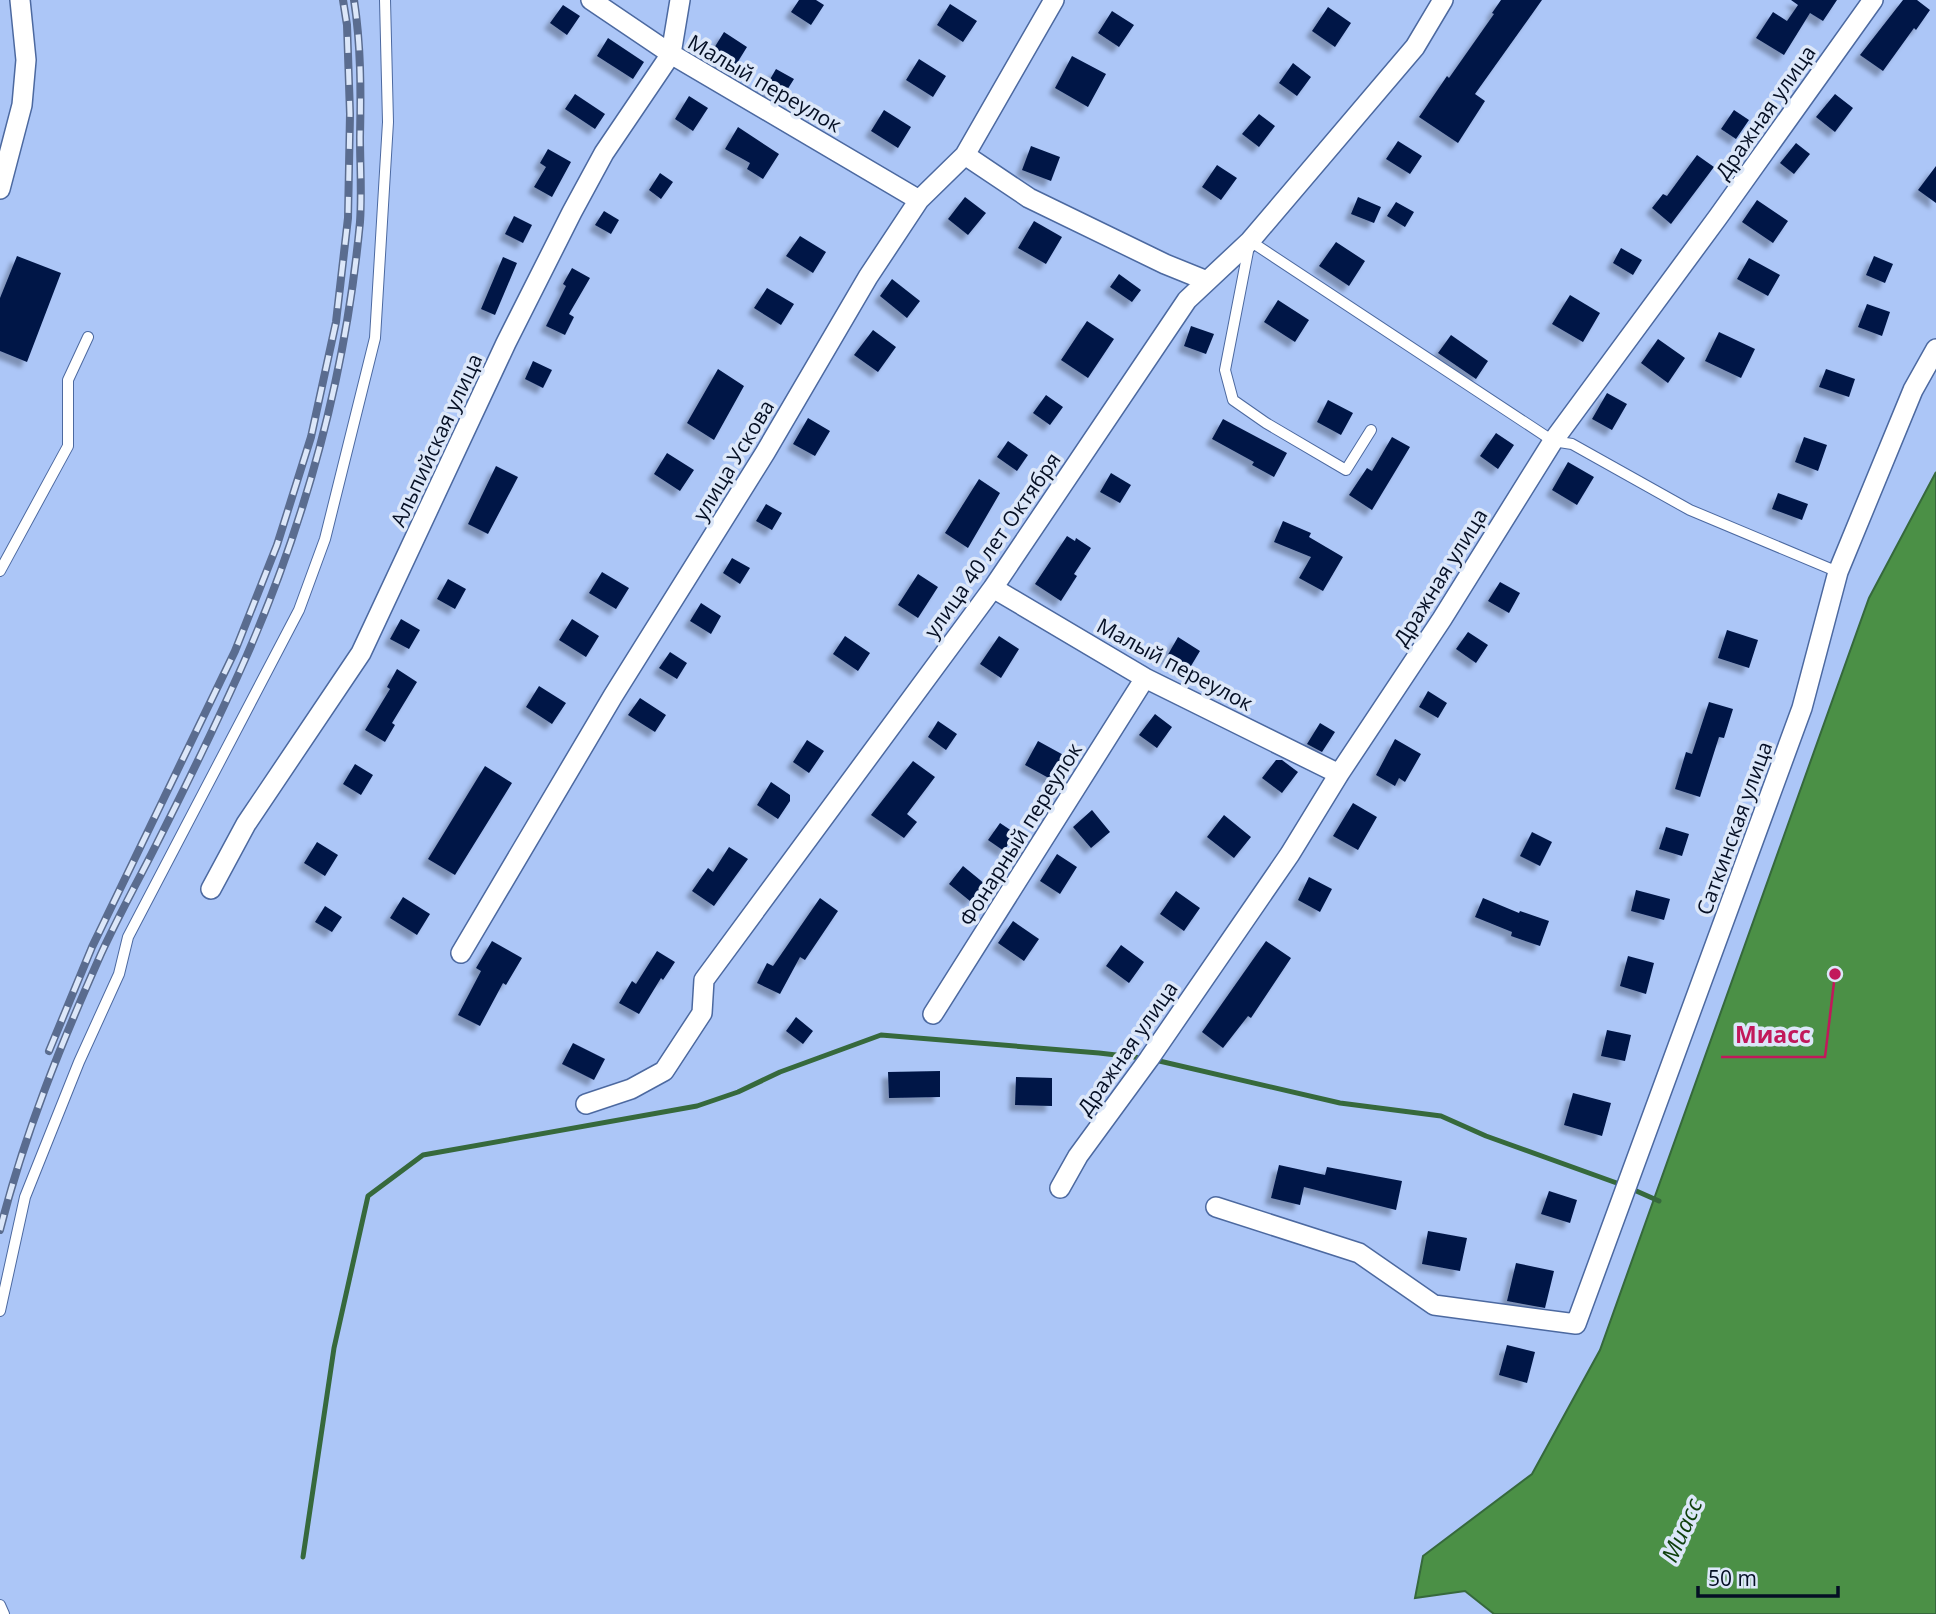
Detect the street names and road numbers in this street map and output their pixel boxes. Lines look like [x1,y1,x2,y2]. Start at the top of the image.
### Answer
street label: Малый переулок [683,28,847,138]
street label: Дражная улица [1708,40,1822,184]
street label: Альпийская улица [384,349,488,531]
street label: улица Ускова [686,394,780,526]
street label: улица 40 лет Октября [917,447,1067,643]
street label: Дражная улица [1387,503,1493,651]
street label: Малый переулок [1092,611,1258,717]
street label: Фонарный переулок [952,737,1088,931]
street label: Саткинская улица [1690,737,1778,919]
street label: Дражная улица [1070,976,1184,1120]

